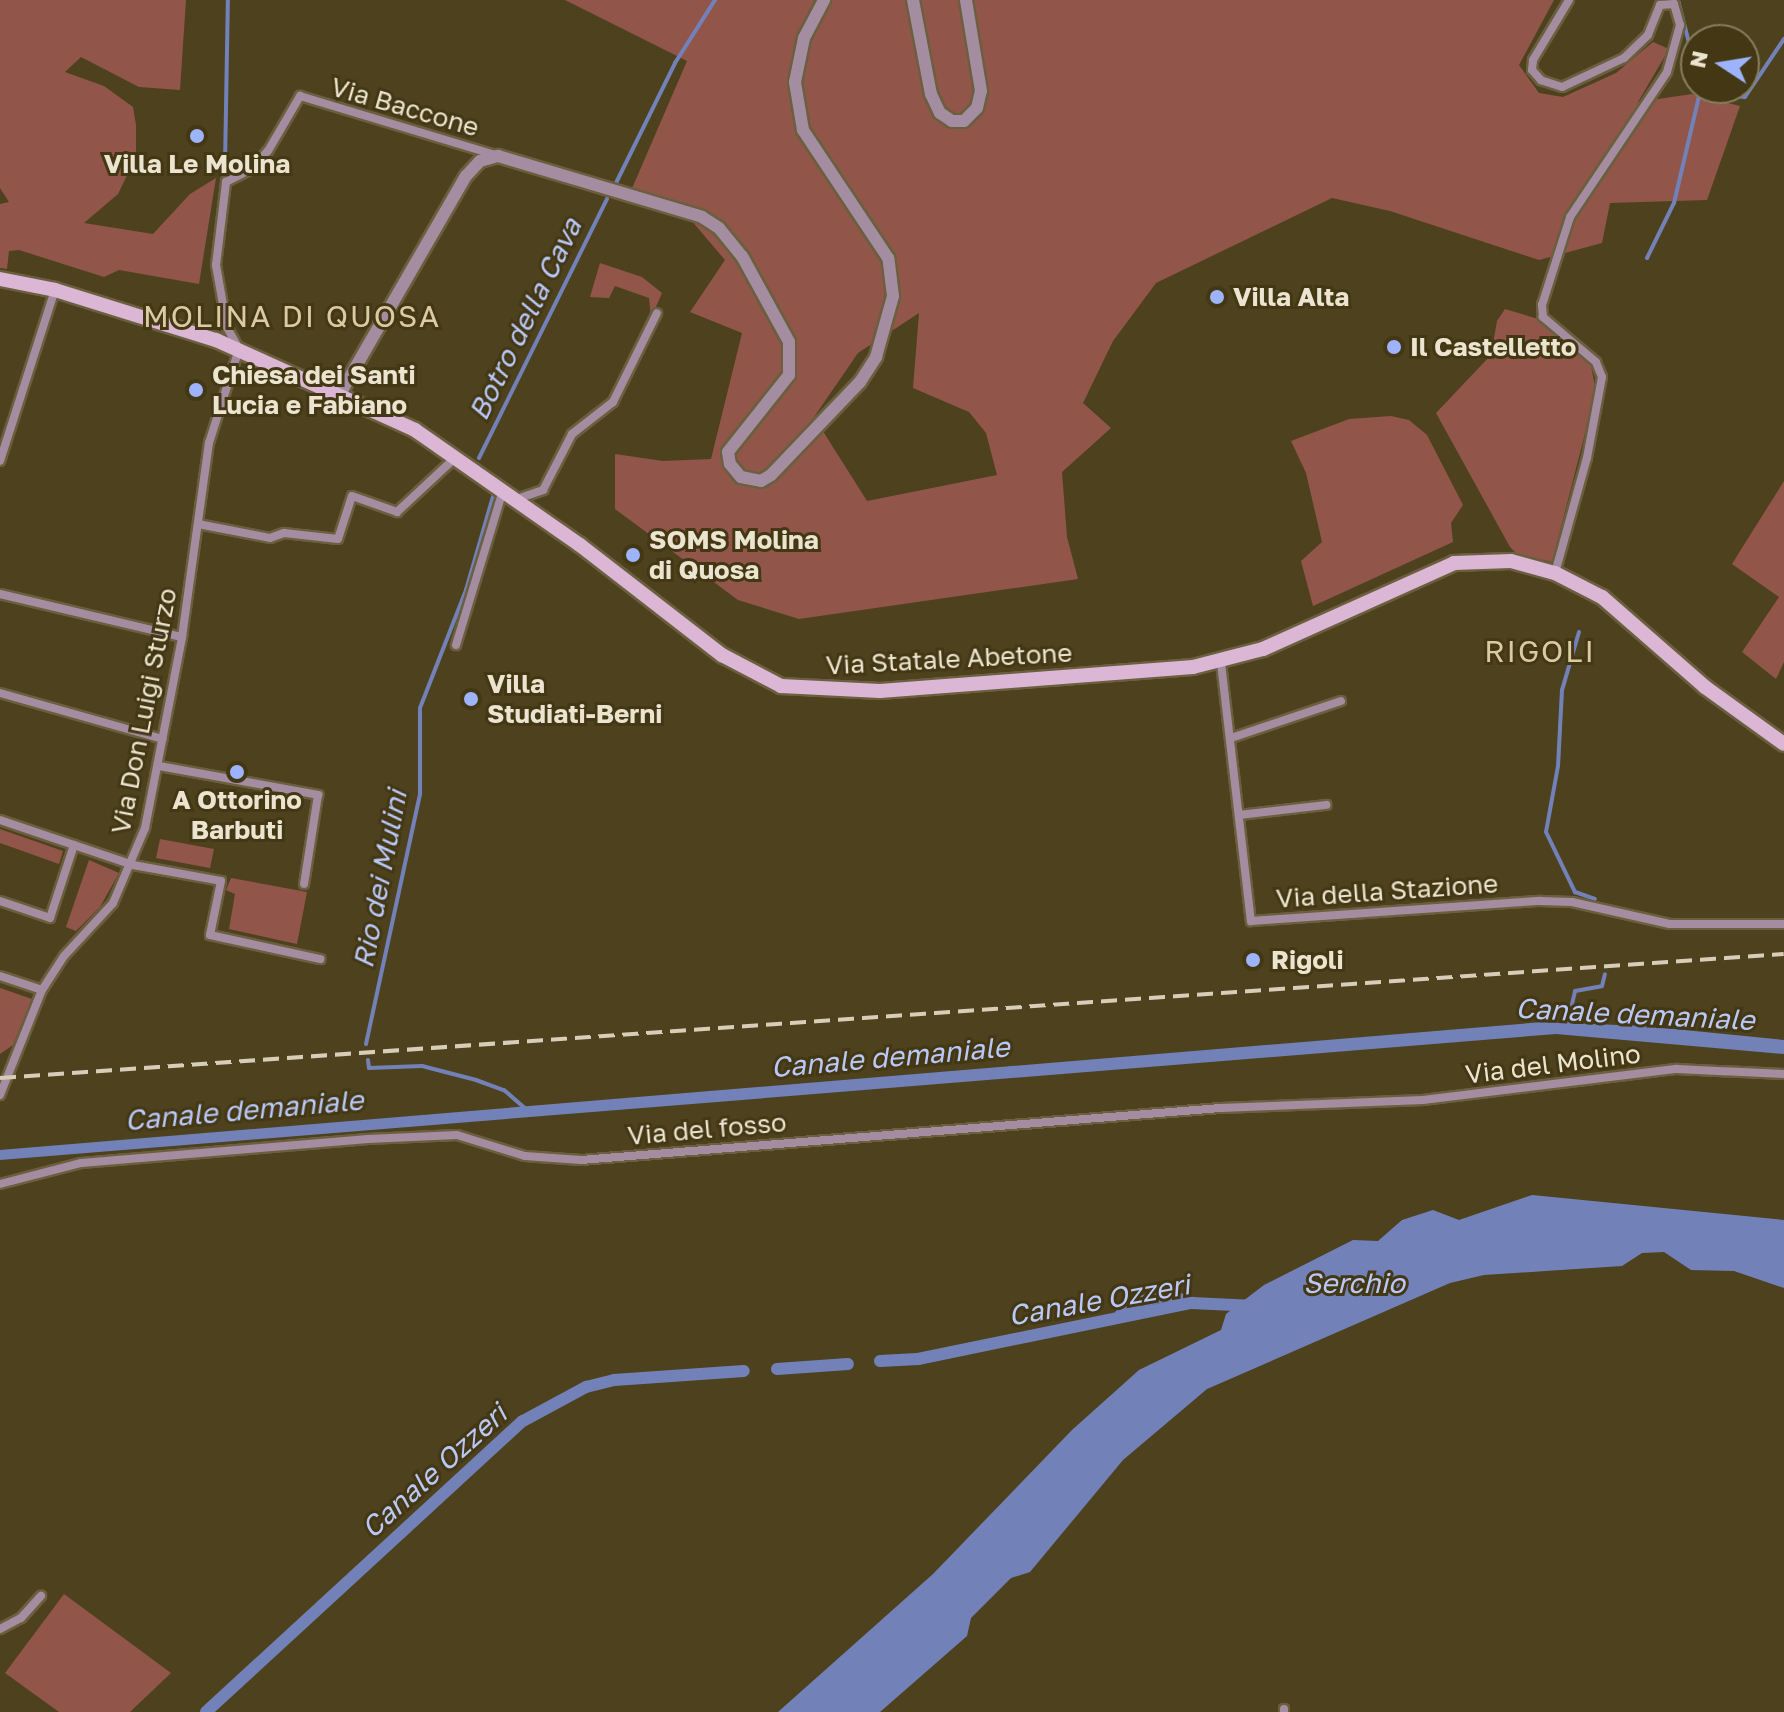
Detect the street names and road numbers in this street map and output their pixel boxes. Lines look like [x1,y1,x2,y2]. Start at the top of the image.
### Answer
street label: Via Baccone [327,71,483,143]
street label: Via Don Luigi Sturzo [105,585,183,837]
street label: Via Statale Abetone [825,637,1073,681]
street label: Via della Stazione [1275,868,1499,914]
street label: Via del Molino [1464,1038,1642,1090]
street label: Via del fosso [626,1107,788,1151]

